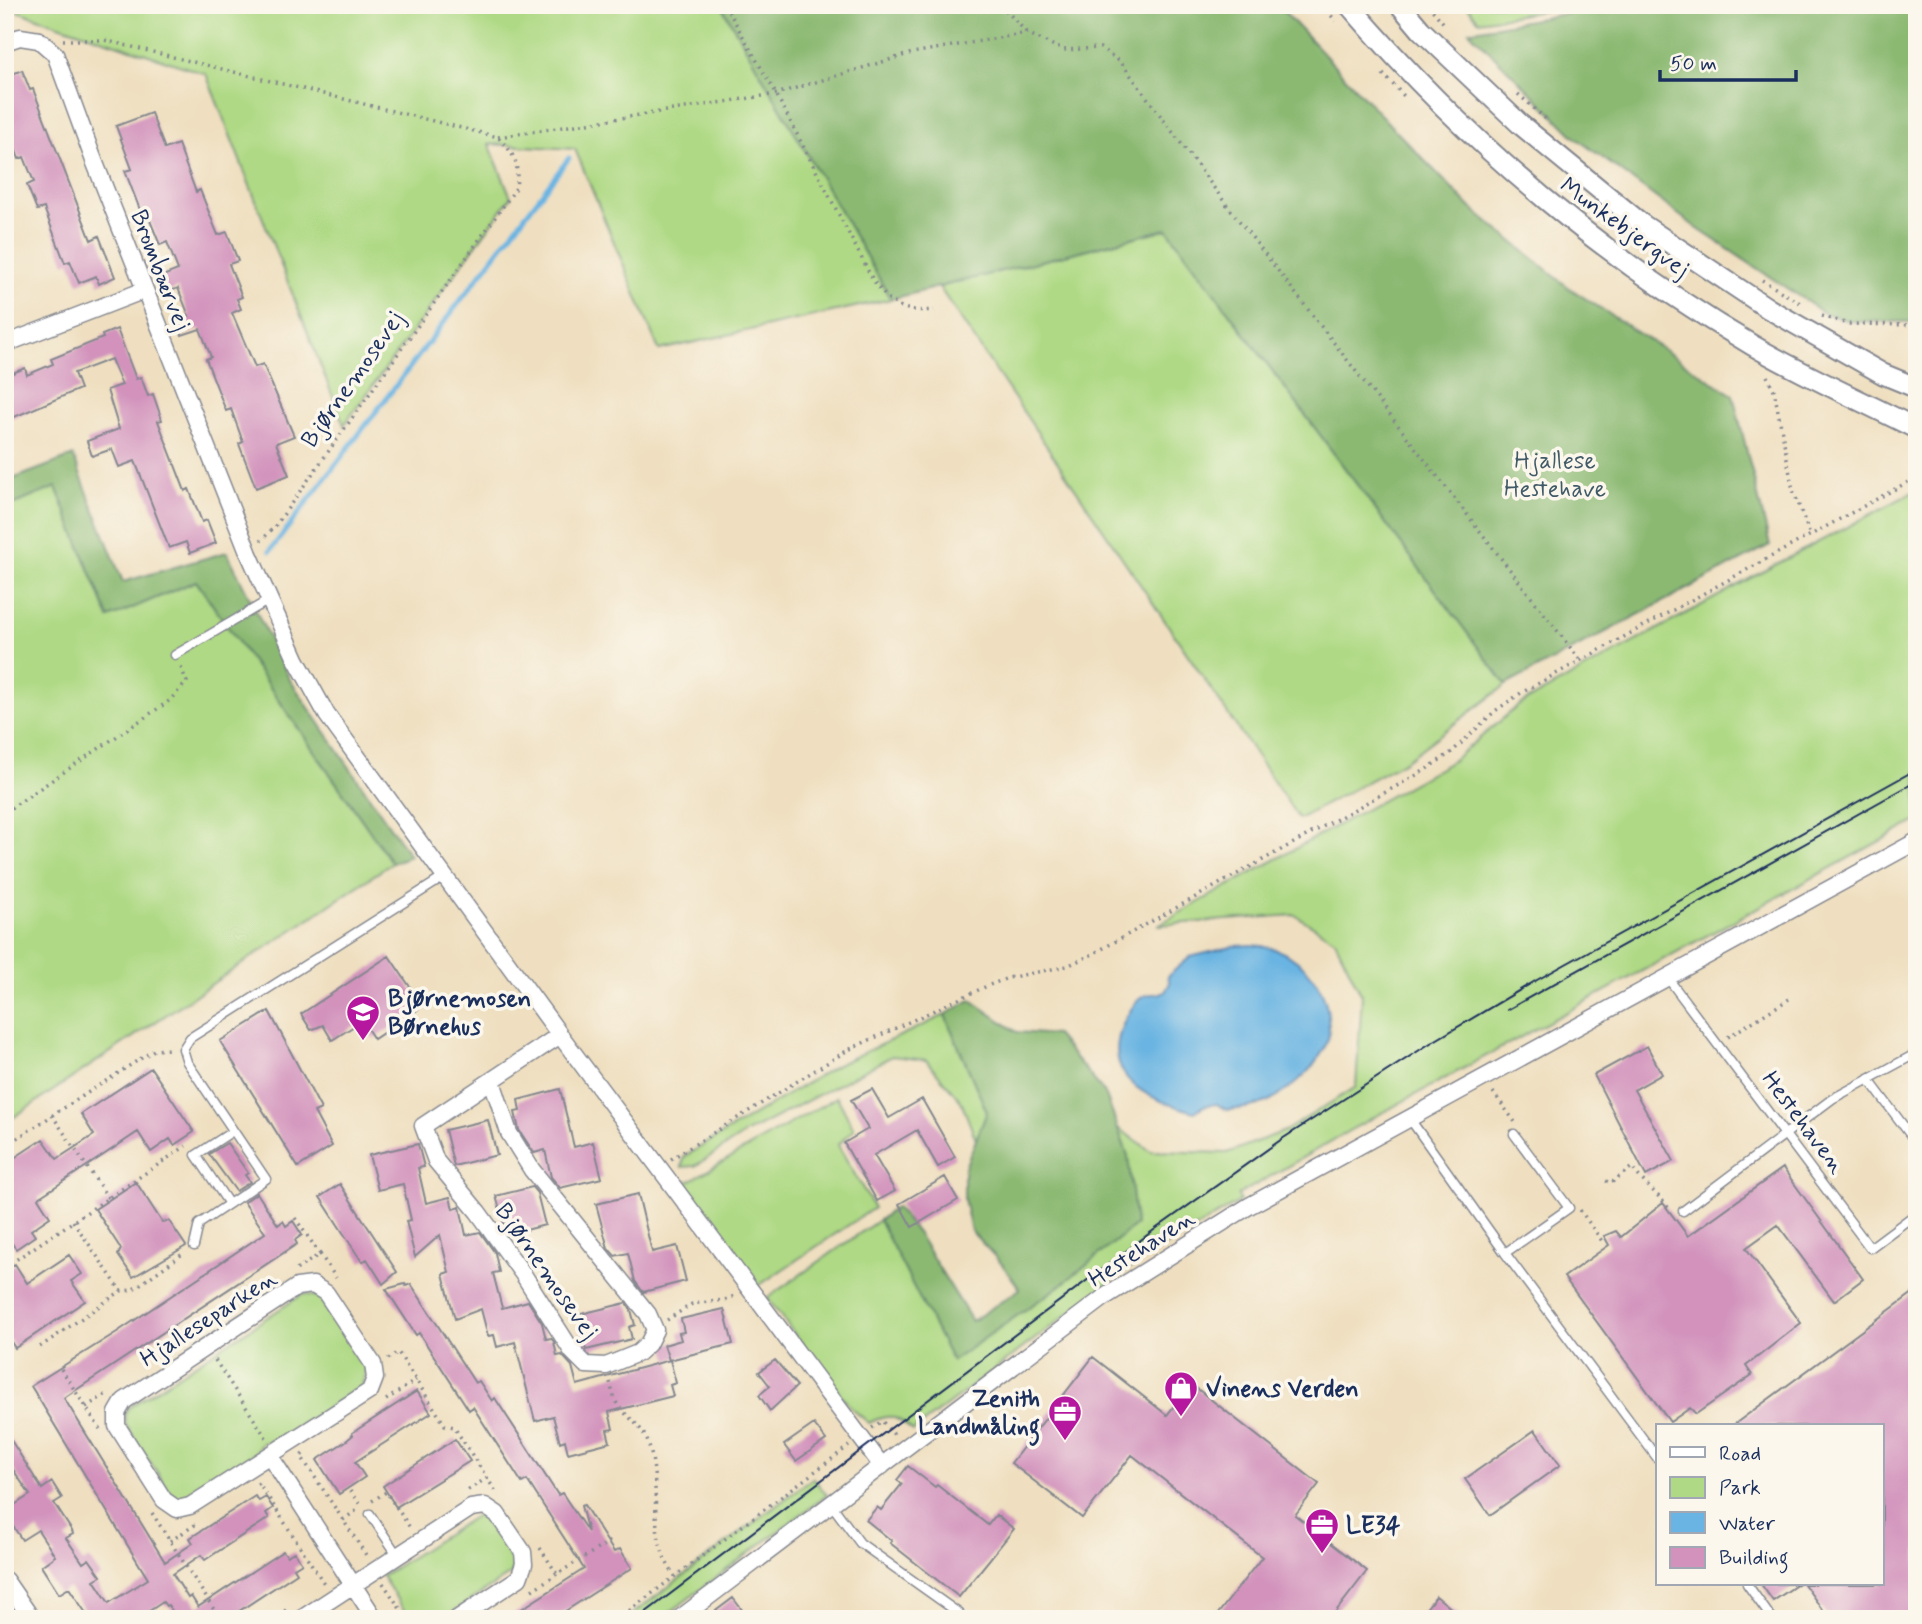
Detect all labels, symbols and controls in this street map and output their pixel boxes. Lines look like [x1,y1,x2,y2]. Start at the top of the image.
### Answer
scale bar [1660,38,1796,82]
text: 50 m [1670,50,1717,78]
street label: Munkebjergvej [1553,171,1695,286]
street label: Brombærvej [122,206,197,335]
street label: Bjørnemosevej [295,305,412,454]
park label: Hjallese Hestehave [1504,446,1606,505]
place label: Bjørnemosen Børnehus [388,984,531,1043]
school or university icon: Bjørnemosen Børnehus [344,993,382,1042]
street label: Hestehaven [1754,1065,1852,1181]
street label: Bjørnemosevej [487,1197,604,1346]
street label: Hestehaven [1083,1203,1201,1295]
street label: Hjalleseparken [135,1263,283,1375]
shop icon: Vinens Verden [1162,1369,1200,1418]
place label: Vinens Verden [1206,1374,1359,1405]
place label: Zenith Landmåling [918,1384,1040,1446]
office icon: Zenith Landmåling [1046,1393,1084,1442]
legend [1656,1424,1884,1586]
text: Road [1719,1440,1761,1468]
text: Park [1719,1474,1761,1502]
office icon: LE34 [1303,1506,1341,1555]
text: Water [1719,1510,1775,1538]
place label: LE34 [1346,1511,1401,1542]
text: Building [1719,1544,1789,1574]

